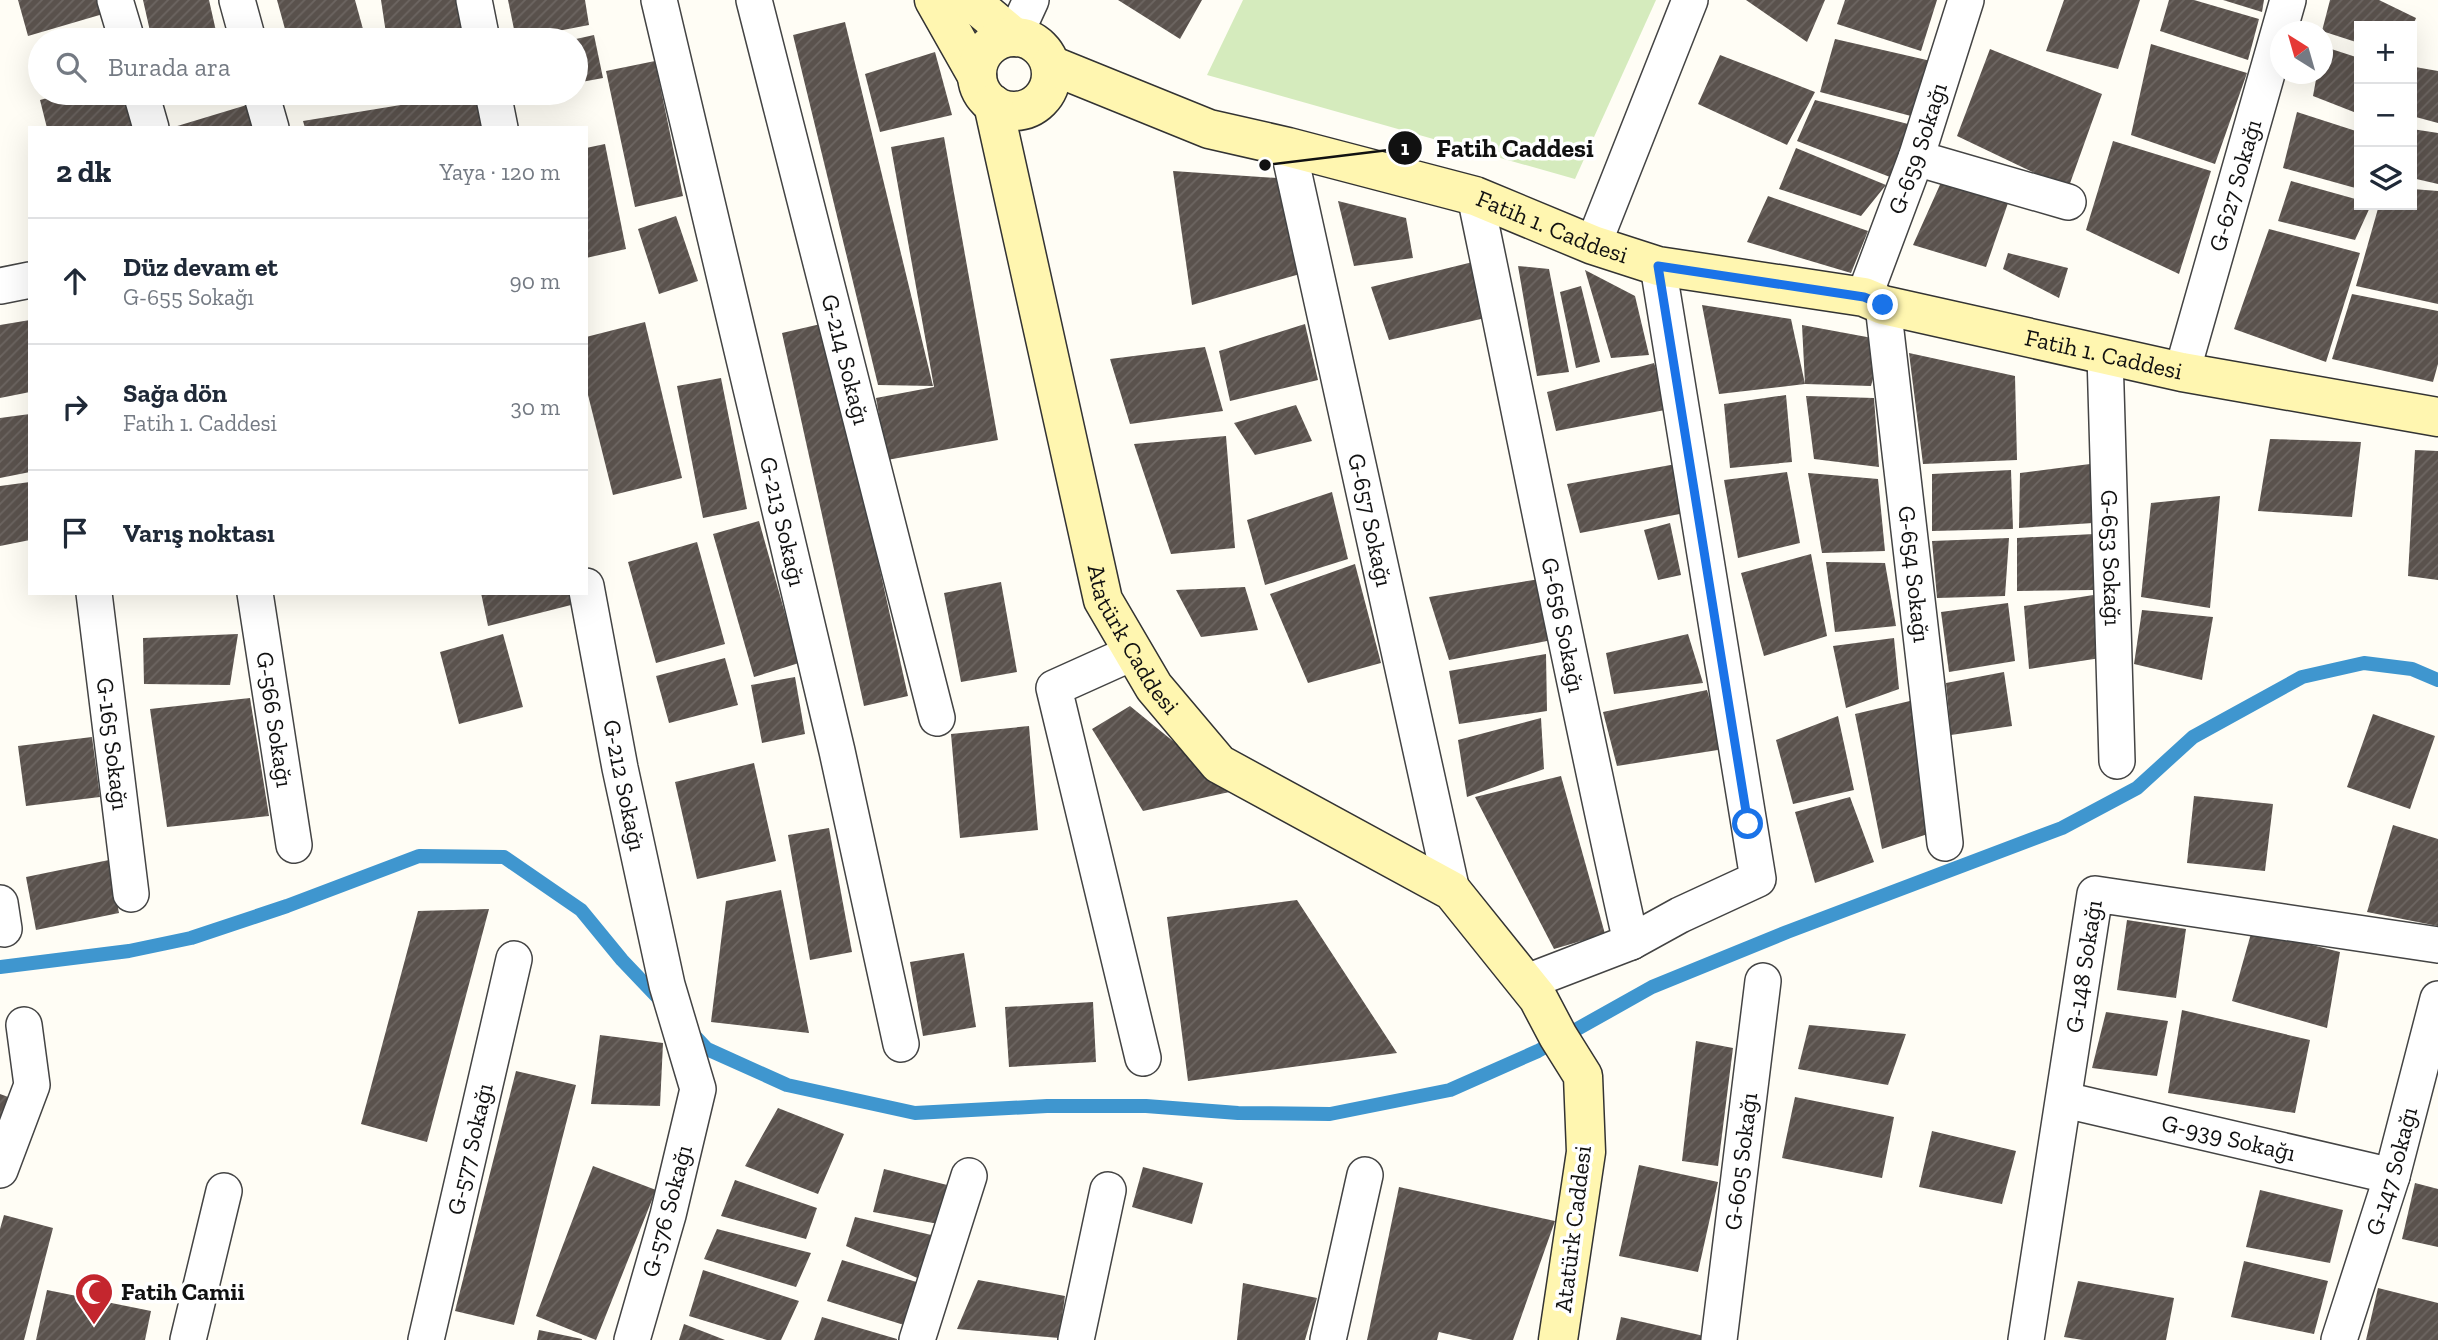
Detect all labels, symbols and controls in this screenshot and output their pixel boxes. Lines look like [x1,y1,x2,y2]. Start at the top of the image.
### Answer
north arrow [2270,21,2333,84]
map controls [2354,21,2417,210]
button: + [2354,21,2417,84]
search box [28,28,588,105]
icon: search [52,48,90,86]
text: Burada ara [108,51,231,83]
street label: G-659 Sokağı [1881,79,1953,218]
button: − [2354,84,2417,147]
street label: G-627 Sokağı [2202,116,2267,255]
callout: Fatih Caddesi [1388,124,1608,171]
text: Fatih Caddesi [1436,132,1594,164]
text: 1 [1401,135,1410,160]
button: layers [2354,147,2417,210]
text: 2 dk [56,154,111,190]
text: Yaya · 120 m [440,158,560,186]
street label: Fatih 1. Caddesi [1472,183,1632,269]
text: Düz devam et [123,251,278,283]
icon: ahead [56,262,94,300]
text: 90 m [509,267,560,295]
text: G-655 Sokağı [123,283,254,311]
route end [1867,289,1898,320]
street label: G-214 Sokağı [816,291,877,428]
street label: Fatih 1. Caddesi [2022,322,2186,386]
text: Sağa dön [123,377,227,409]
icon: right [56,388,94,426]
text: 30 m [510,393,560,421]
text: Fatih 1. Caddesi [123,409,277,437]
street label: G-657 Sokağı [1342,450,1400,590]
street label: G-213 Sokağı [754,454,813,590]
street label: G-653 Sokağı [2095,489,2128,627]
street label: G-654 Sokağı [1892,504,1937,644]
icon: arrive [56,514,94,552]
text: Varış noktası [123,517,275,549]
street label: G-656 Sokağı [1535,555,1592,695]
street label: Atatürk Caddesi [1082,562,1186,720]
street label: G-566 Sokağı [250,650,300,790]
street label: G-165 Sokağı [91,676,136,812]
street label: G-212 Sokağı [597,717,653,854]
route start [1732,808,1763,839]
street label: G-148 Sokağı [2059,898,2108,1035]
street label: G-577 Sokağı [440,1080,499,1218]
street label: G-605 Sokağı [1718,1091,1763,1232]
street label: G-147 Sokağı [2359,1104,2423,1239]
street label: G-939 Sokağı [2159,1108,2299,1167]
street label: G-576 Sokağı [635,1141,698,1280]
street label: Atatürk Caddesi [1548,1144,1597,1314]
mosque icon: Fatih Camii [73,1271,115,1326]
place label: Fatih Camii [121,1277,245,1306]

